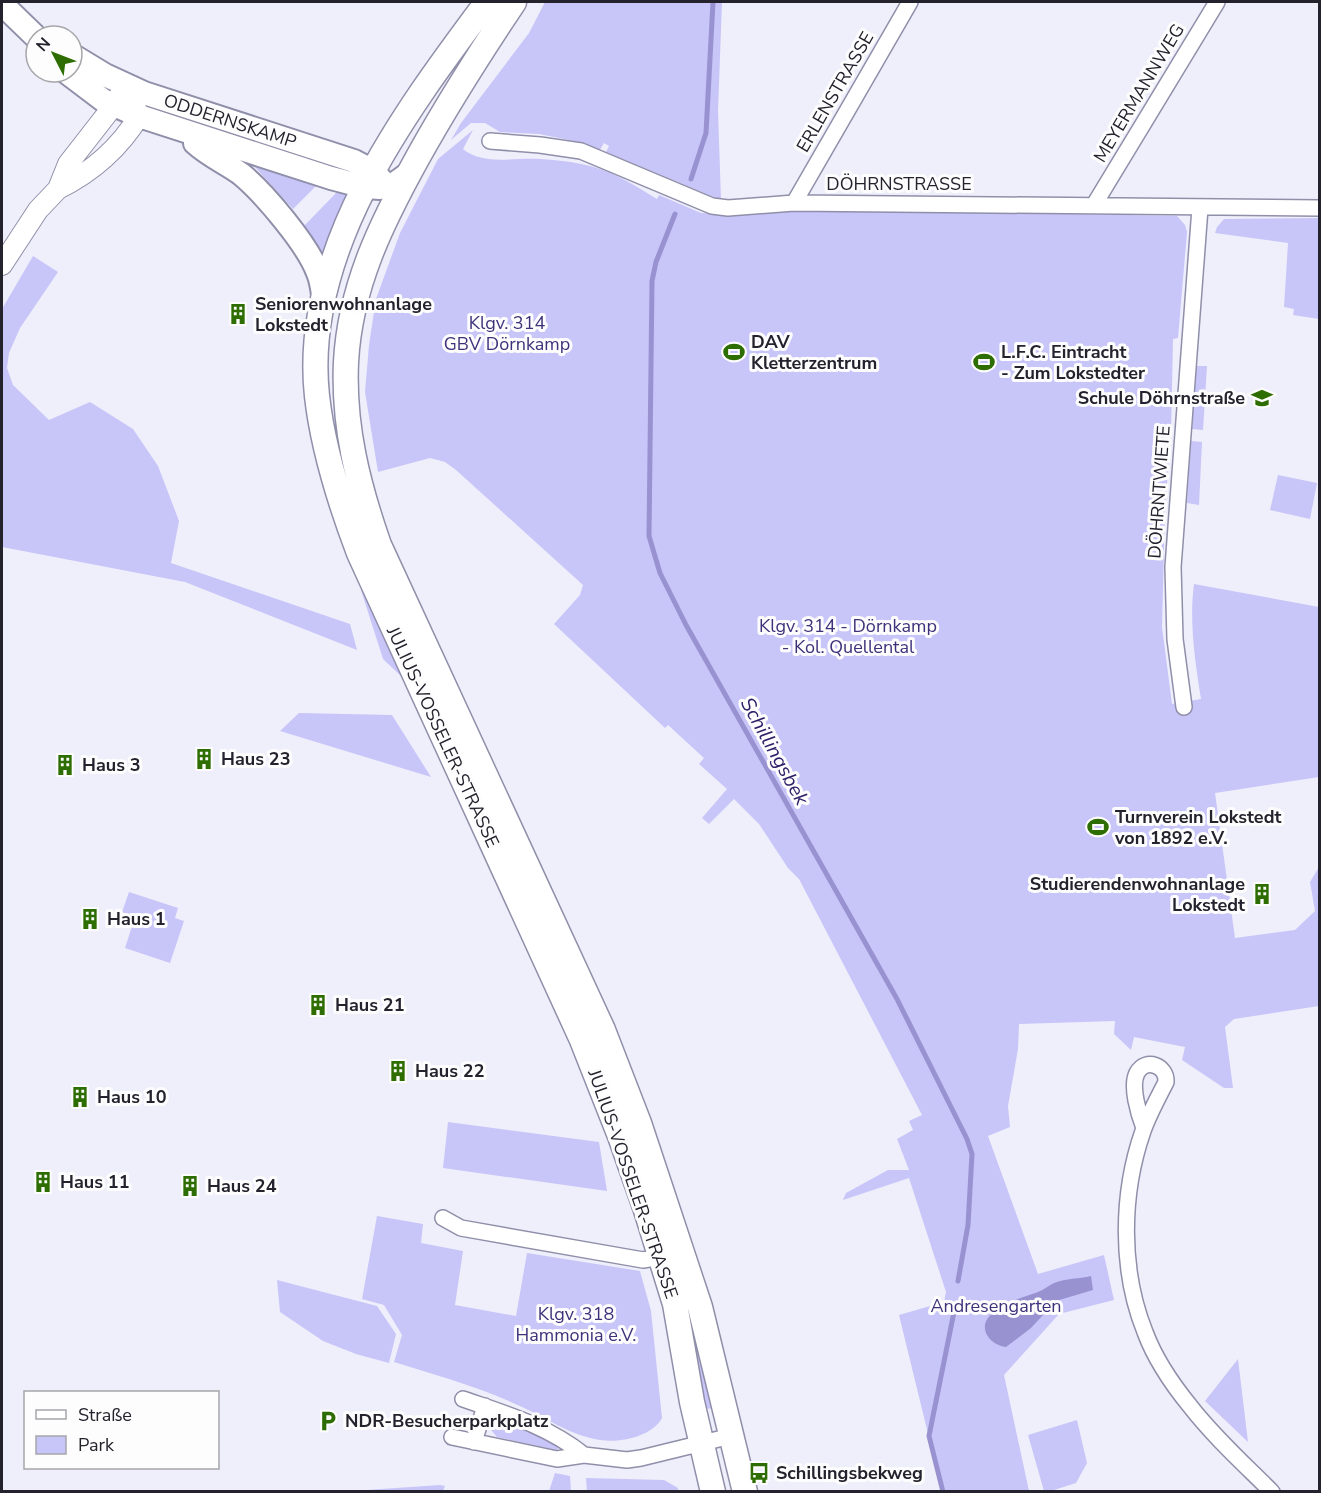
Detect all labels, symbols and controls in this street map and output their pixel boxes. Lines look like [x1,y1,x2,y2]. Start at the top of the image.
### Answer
street label: MEYERMANNWEG [1088,19,1190,167]
north arrow [24,24,84,84]
street label: ERLENSTRASSE [791,27,879,157]
text: N [31,33,56,56]
street label: ODDERNSKAMP [161,88,299,154]
street label: DÖHRNSTRASSE [826,172,972,196]
place label: Seniorenwohnanlage Lokstedt [255,292,432,337]
building icon: Seniorenwohnanlage Lokstedt [226,302,250,326]
park label: Klgv. 314 GBV Dörnkamp [444,311,570,356]
place label: DAV Kletterzentrum [751,330,877,375]
sports icon: DAV Kletterzentrum [722,340,746,364]
place label: L.F.C. Eintracht - Zum Lokstedter [1001,340,1145,385]
sports icon: L.F.C. Eintracht - Zum Lokstedter [972,350,996,374]
place label: Schule Döhrnstraße [1078,386,1245,410]
school or university icon: Schule Döhrnstraße [1250,386,1274,410]
street label: DÖHRNTWIETE [1142,425,1176,559]
park label: Klgv. 314 - Dörnkamp - Kol. Quellental [759,614,937,659]
street label: JULIUS-VOSSELER-STRASSE [381,622,505,851]
water label: Schillingsbek [734,693,816,811]
building icon: Haus 23 [192,747,216,771]
place label: Haus 23 [221,747,290,771]
building icon: Haus 3 [53,753,77,777]
place label: Haus 3 [82,753,141,777]
place label: Turnverein Lokstedt von 1892 e.V. [1114,805,1281,850]
sports icon: Turnverein Lokstedt von 1892 e.V. [1086,815,1110,839]
place label: Studierendenwohnanlage Lokstedt [1030,872,1245,917]
building icon: Studierendenwohnanlage Lokstedt [1250,882,1274,906]
building icon: Haus 1 [78,907,102,931]
place label: Haus 1 [107,907,166,931]
building icon: Haus 21 [306,993,330,1017]
place label: Haus 21 [335,993,404,1017]
building icon: Haus 22 [386,1059,410,1083]
place label: Haus 22 [415,1059,484,1083]
street label: JULIUS-VOSSELER-STRASSE [582,1065,684,1302]
building icon: Haus 10 [68,1085,92,1109]
place label: Haus 10 [97,1085,167,1109]
building icon: Haus 11 [31,1170,55,1194]
place label: Haus 11 [60,1170,129,1194]
building icon: Haus 24 [178,1174,202,1198]
place label: Haus 24 [207,1174,277,1198]
park label: Andresengarten [930,1294,1062,1318]
park label: Klgv. 318 Hammonia e.V. [516,1302,636,1347]
legend [24,1391,219,1469]
text: Straße [78,1403,132,1427]
parking icon: NDR-Besucherparkplatz [316,1409,340,1433]
place label: NDR-Besucherparkplatz [345,1409,549,1433]
text: Park [78,1433,115,1457]
bus stop icon: Schillingsbekweg [747,1461,771,1485]
place label: Schillingsbekweg [776,1461,923,1485]

